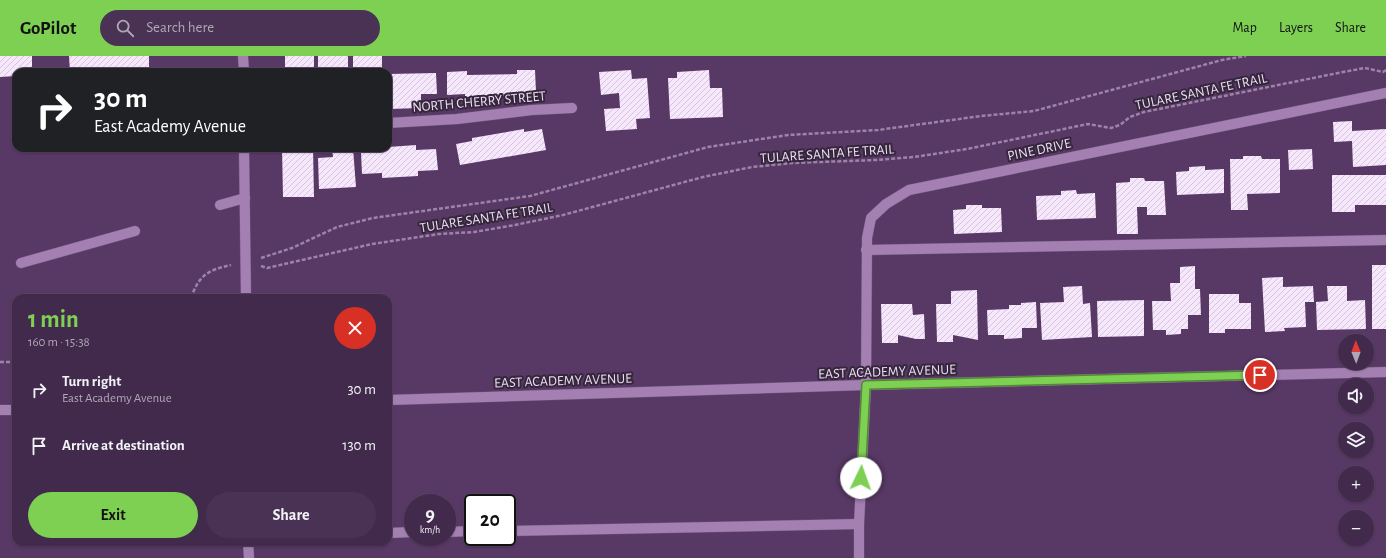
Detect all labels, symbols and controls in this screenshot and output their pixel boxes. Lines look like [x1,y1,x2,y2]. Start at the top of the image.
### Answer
search box [100,10,380,46]
icon: search [114,17,136,39]
text: GoPilot [20,19,76,38]
text: Search here [146,20,214,35]
text: Map [1232,21,1257,35]
text: Layers [1279,21,1313,35]
text: Share [1335,21,1366,35]
street label: TULARE SANTA FE TRAIL [1134,71,1269,113]
icon: right [28,84,80,136]
text: 30 m [94,85,147,113]
street label: NORTH CHERRY STREET [412,89,547,115]
text: East Academy Avenue [94,118,246,136]
street label: PINE DRIVE [1006,136,1073,164]
street label: TULARE SANTA FE TRAIL [760,142,895,166]
street label: TULARE SANTA FE TRAIL [419,201,554,235]
button: close [334,307,376,349]
text: 1 min [28,308,79,332]
north arrow [1338,334,1374,370]
map controls [1338,334,1374,546]
text: 160 m · 15:38 [28,336,90,349]
pin [1243,358,1277,392]
street label: EAST ACADEMY AVENUE [818,363,956,381]
icon: arrive [1249,364,1271,386]
street label: EAST ACADEMY AVENUE [494,372,632,390]
text: Turn right [62,374,121,389]
button: sound [1338,378,1374,414]
icon: right [28,379,50,401]
text: 30 m [347,382,376,397]
text: East Academy Avenue [62,392,172,405]
button: layers [1338,422,1374,458]
icon: arrive [28,435,50,457]
text: Arrive at destination [62,438,185,453]
text: 130 m [342,438,376,453]
position arrow [840,457,882,499]
button: + [1338,466,1374,502]
button: Exit [28,492,198,538]
button: Share [206,492,376,538]
speed limit sign: 20 [464,494,516,546]
text: 9 [425,505,435,525]
button: − [1338,510,1374,546]
text: km/h [420,525,440,535]

